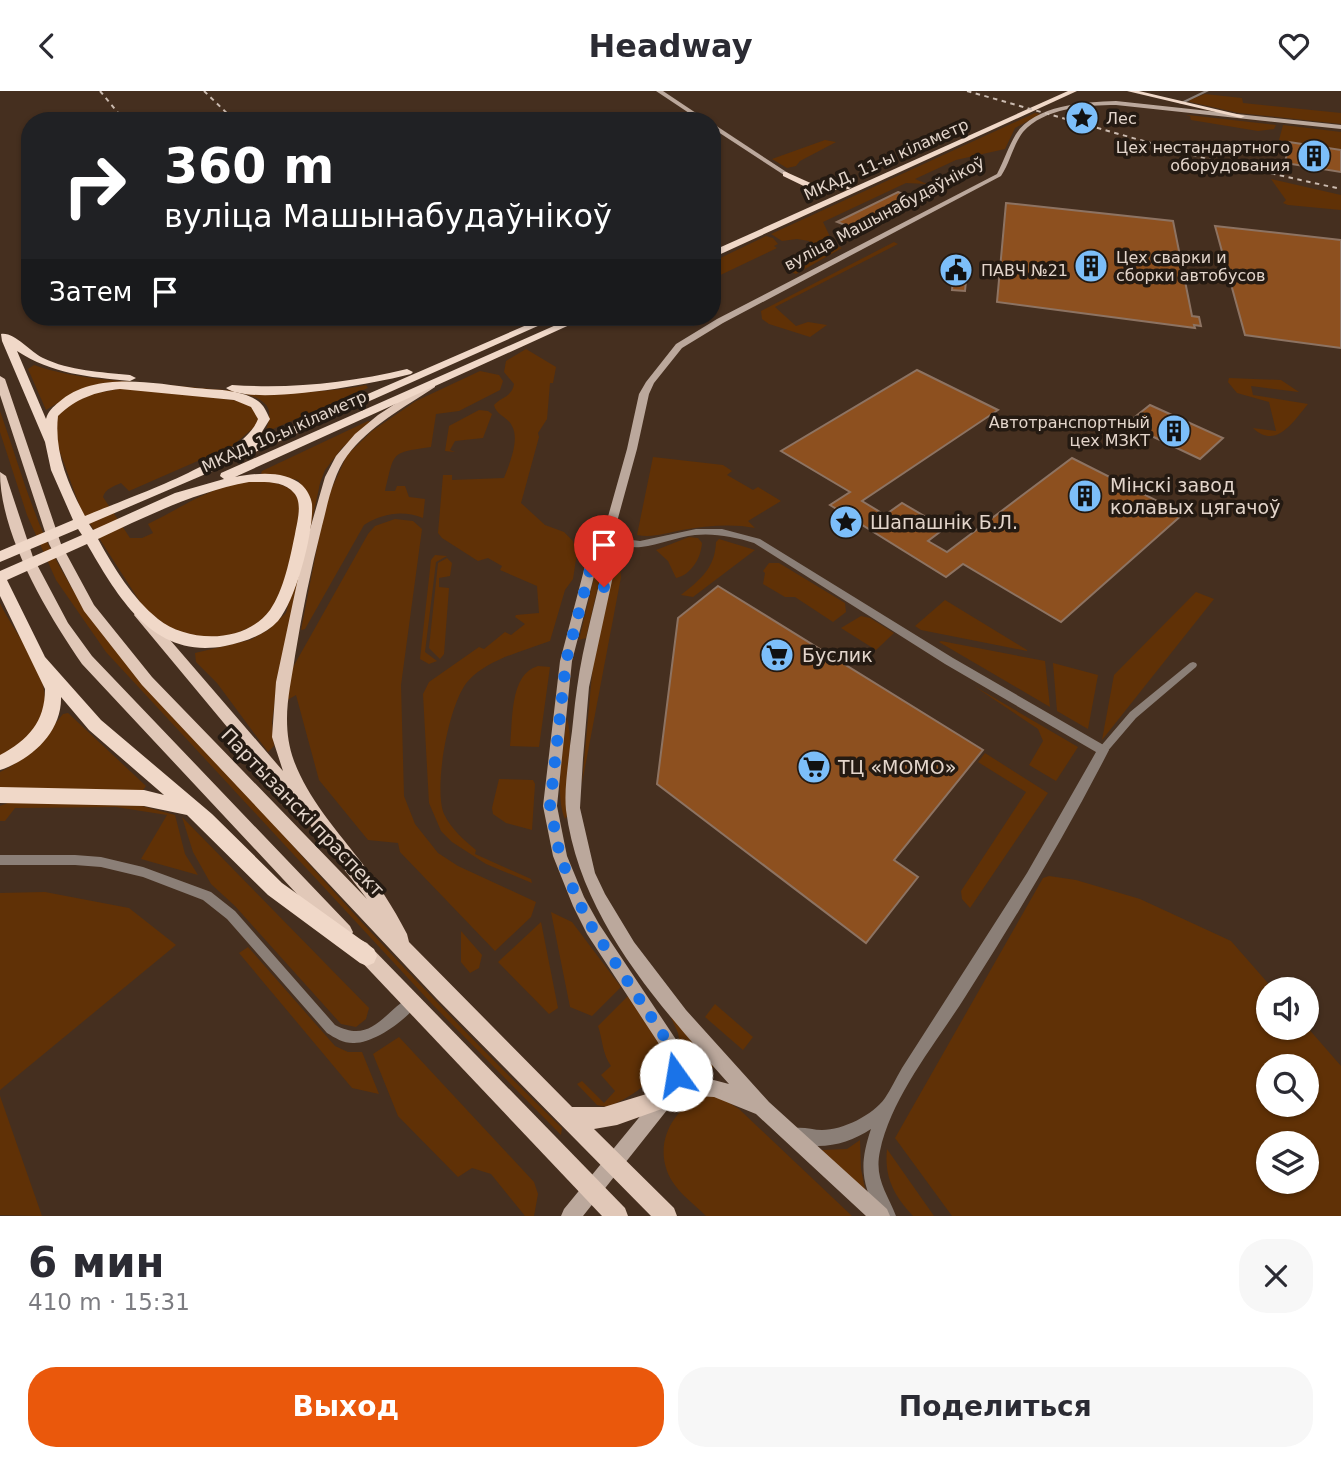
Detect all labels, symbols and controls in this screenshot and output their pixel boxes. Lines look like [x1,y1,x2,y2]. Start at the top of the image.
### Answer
icon: back [28,27,66,65]
text: Headway [588,27,753,65]
icon: heart [1275,27,1313,65]
place icon: Лес [1063,99,1101,137]
place label: Лес [1106,109,1137,128]
street label: МКАД, 11-ы кіламетр [801,115,971,204]
building icon: Цех нестандартного оборудования [1295,137,1333,175]
text: 360 m [164,138,334,195]
place label: Цех нестандартного оборудования [1116,138,1290,175]
icon: right [49,140,140,231]
street label: вуліца Машынабудаўнікоў [781,152,988,274]
text: вуліца Машынабудаўнікоў [164,197,612,235]
building icon: Цех сварки и сборки автобусов [1072,247,1110,285]
place label: Цех сварки и сборки автобусов [1116,248,1265,285]
public building icon: ПАВЧ №21 [937,251,975,289]
place label: ПАВЧ №21 [981,261,1068,280]
icon: arrive [146,273,184,311]
text: Затем [49,277,132,307]
street label: МКАД, 10-ы кіламетр [199,387,369,476]
building icon: Автотранспортный цех МЗКТ [1155,412,1193,450]
place label: Автотранспортный цех МЗКТ [989,413,1150,450]
place label: Мінскі завод колавых цягачоў [1110,474,1280,518]
building icon: Мінскі завод колавых цягачоў [1066,477,1104,515]
place icon: Шапашнік Б.Л. [827,503,865,541]
place label: Шапашнік Б.Л. [870,511,1018,533]
pin [574,515,634,587]
icon: arrive [585,526,623,564]
supermarket icon: Буслик [758,636,796,674]
place label: Буслик [802,644,873,666]
street label: Партызанскі праспект [217,724,389,900]
supermarket icon: ТЦ «МОМО» [795,748,833,786]
place label: ТЦ «МОМО» [837,756,956,778]
map controls [1256,977,1319,1194]
button: sound [1256,977,1319,1040]
position arrow [639,1038,713,1112]
button: search [1256,1054,1319,1117]
button: layers [1256,1131,1319,1194]
text: 6 мин [28,1238,165,1287]
button: close [1239,1239,1313,1313]
text: 410 m · 15:31 [28,1289,190,1315]
button: Выход [28,1367,664,1447]
button: Поделиться [678,1367,1313,1447]

